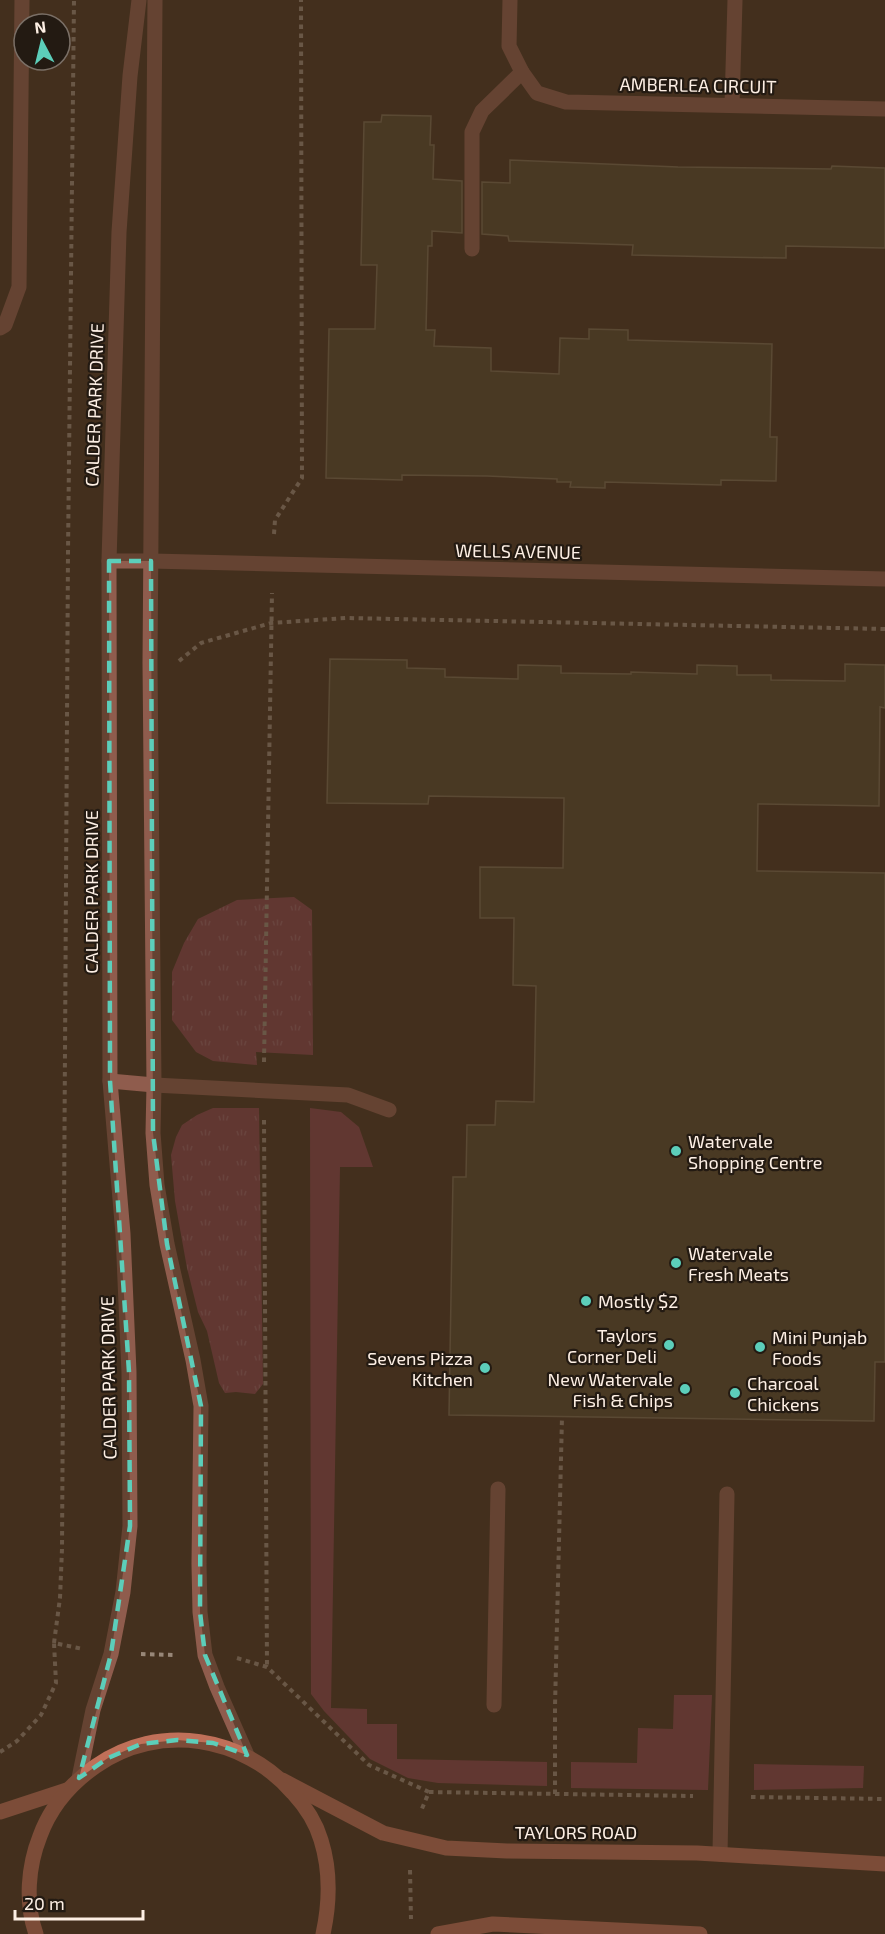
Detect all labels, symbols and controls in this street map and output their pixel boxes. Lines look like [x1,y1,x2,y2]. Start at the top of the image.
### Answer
north arrow [12,12,72,72]
text: N [33,16,47,37]
street label: AMBERLEA CIRCUIT [619,73,777,97]
street label: CALDER PARK DRIVE [80,323,108,487]
street label: WELLS AVENUE [455,539,581,563]
street label: CALDER PARK DRIVE [80,810,102,974]
place label: Watervale Shopping Centre [688,1130,823,1173]
marker: Watervale Shopping Centre [669,1144,683,1158]
place label: Watervale Fresh Meats [688,1242,789,1285]
marker: Watervale Fresh Meats [669,1256,683,1270]
place label: Mostly $2 [598,1290,678,1312]
marker: Mostly $2 [579,1294,593,1308]
street label: CALDER PARK DRIVE [96,1296,120,1460]
place label: Taylors Corner Deli [567,1324,657,1367]
place label: Mini Punjab Foods [772,1326,867,1369]
marker: Taylors Corner Deli [662,1338,676,1352]
marker: Mini Punjab Foods [753,1340,767,1354]
place label: Sevens Pizza Kitchen [367,1347,473,1390]
marker: Sevens Pizza Kitchen [478,1361,492,1375]
place label: New Watervale Fish & Chips [548,1368,673,1411]
place label: Charcoal Chickens [747,1372,819,1415]
marker: New Watervale Fish & Chips [678,1382,692,1396]
marker: Charcoal Chickens [728,1386,742,1400]
street label: TAYLORS ROAD [515,1821,637,1843]
scale bar [15,1883,142,1921]
text: 20 m [24,1892,65,1914]

